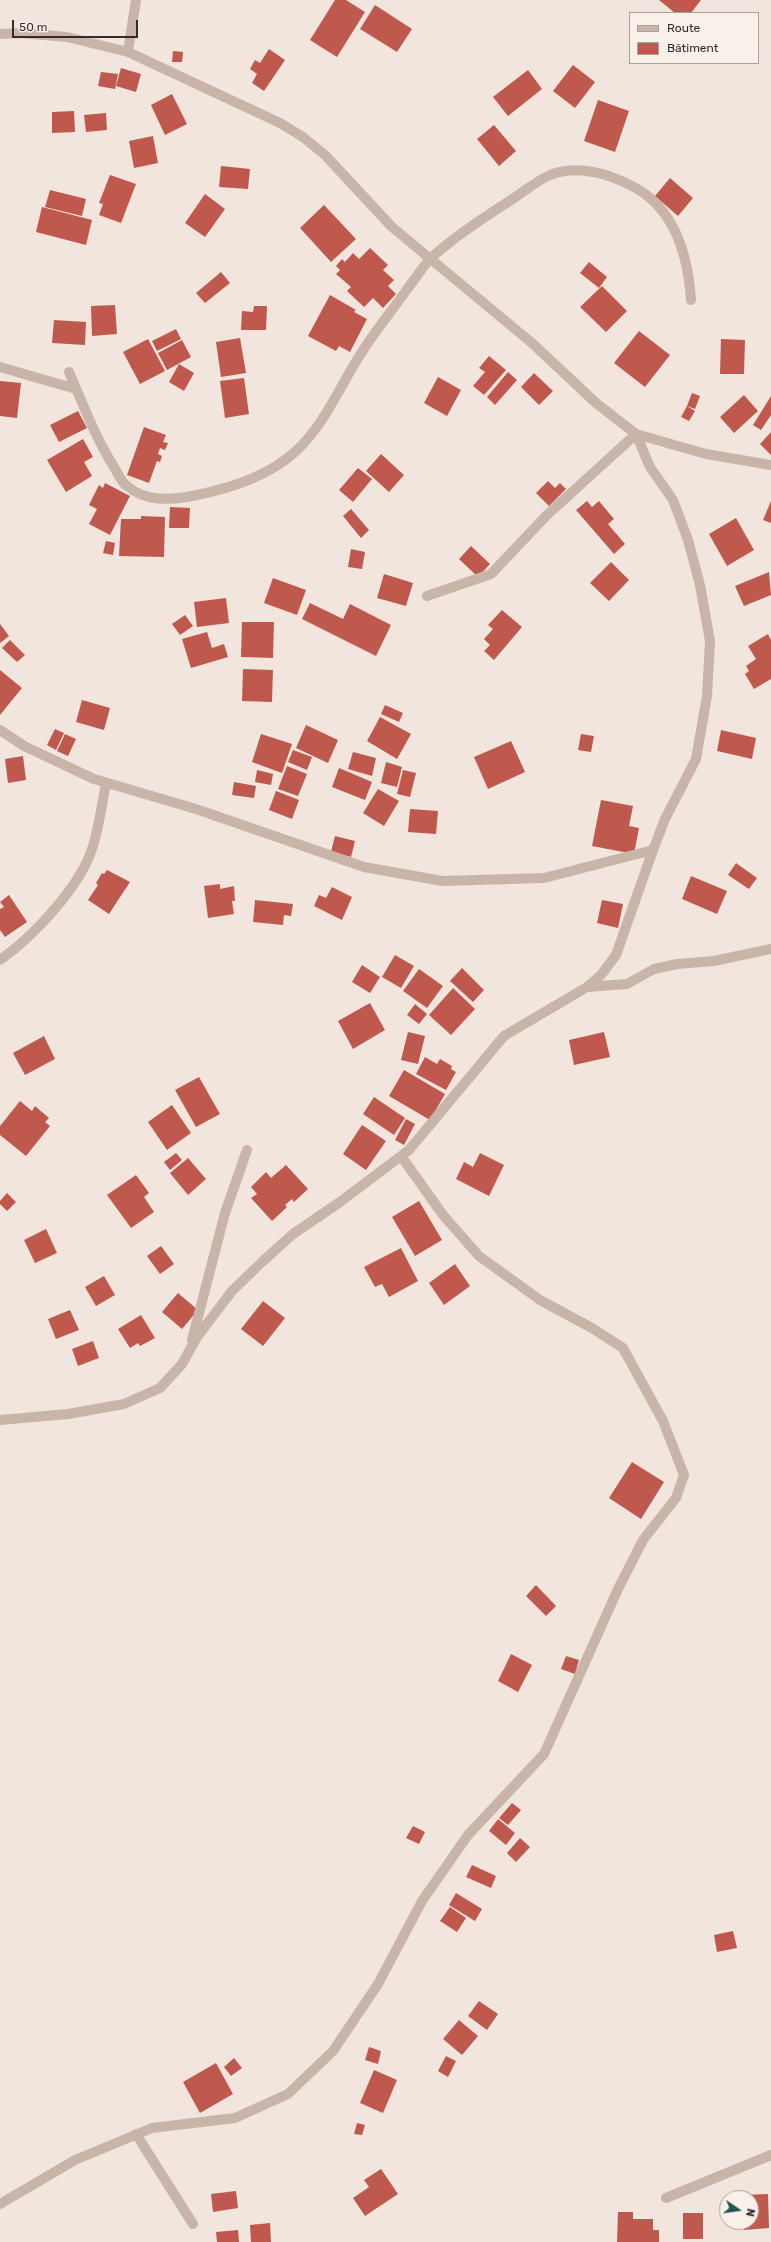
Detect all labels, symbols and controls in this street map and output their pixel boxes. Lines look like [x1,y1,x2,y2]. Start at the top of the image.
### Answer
scale bar [14,12,140,38]
legend [629,12,759,64]
text: 50 m [19,20,47,34]
text: Route [667,21,700,35]
text: Bâtiment [667,41,718,55]
north arrow [719,2190,759,2230]
text: N [743,2207,757,2218]

